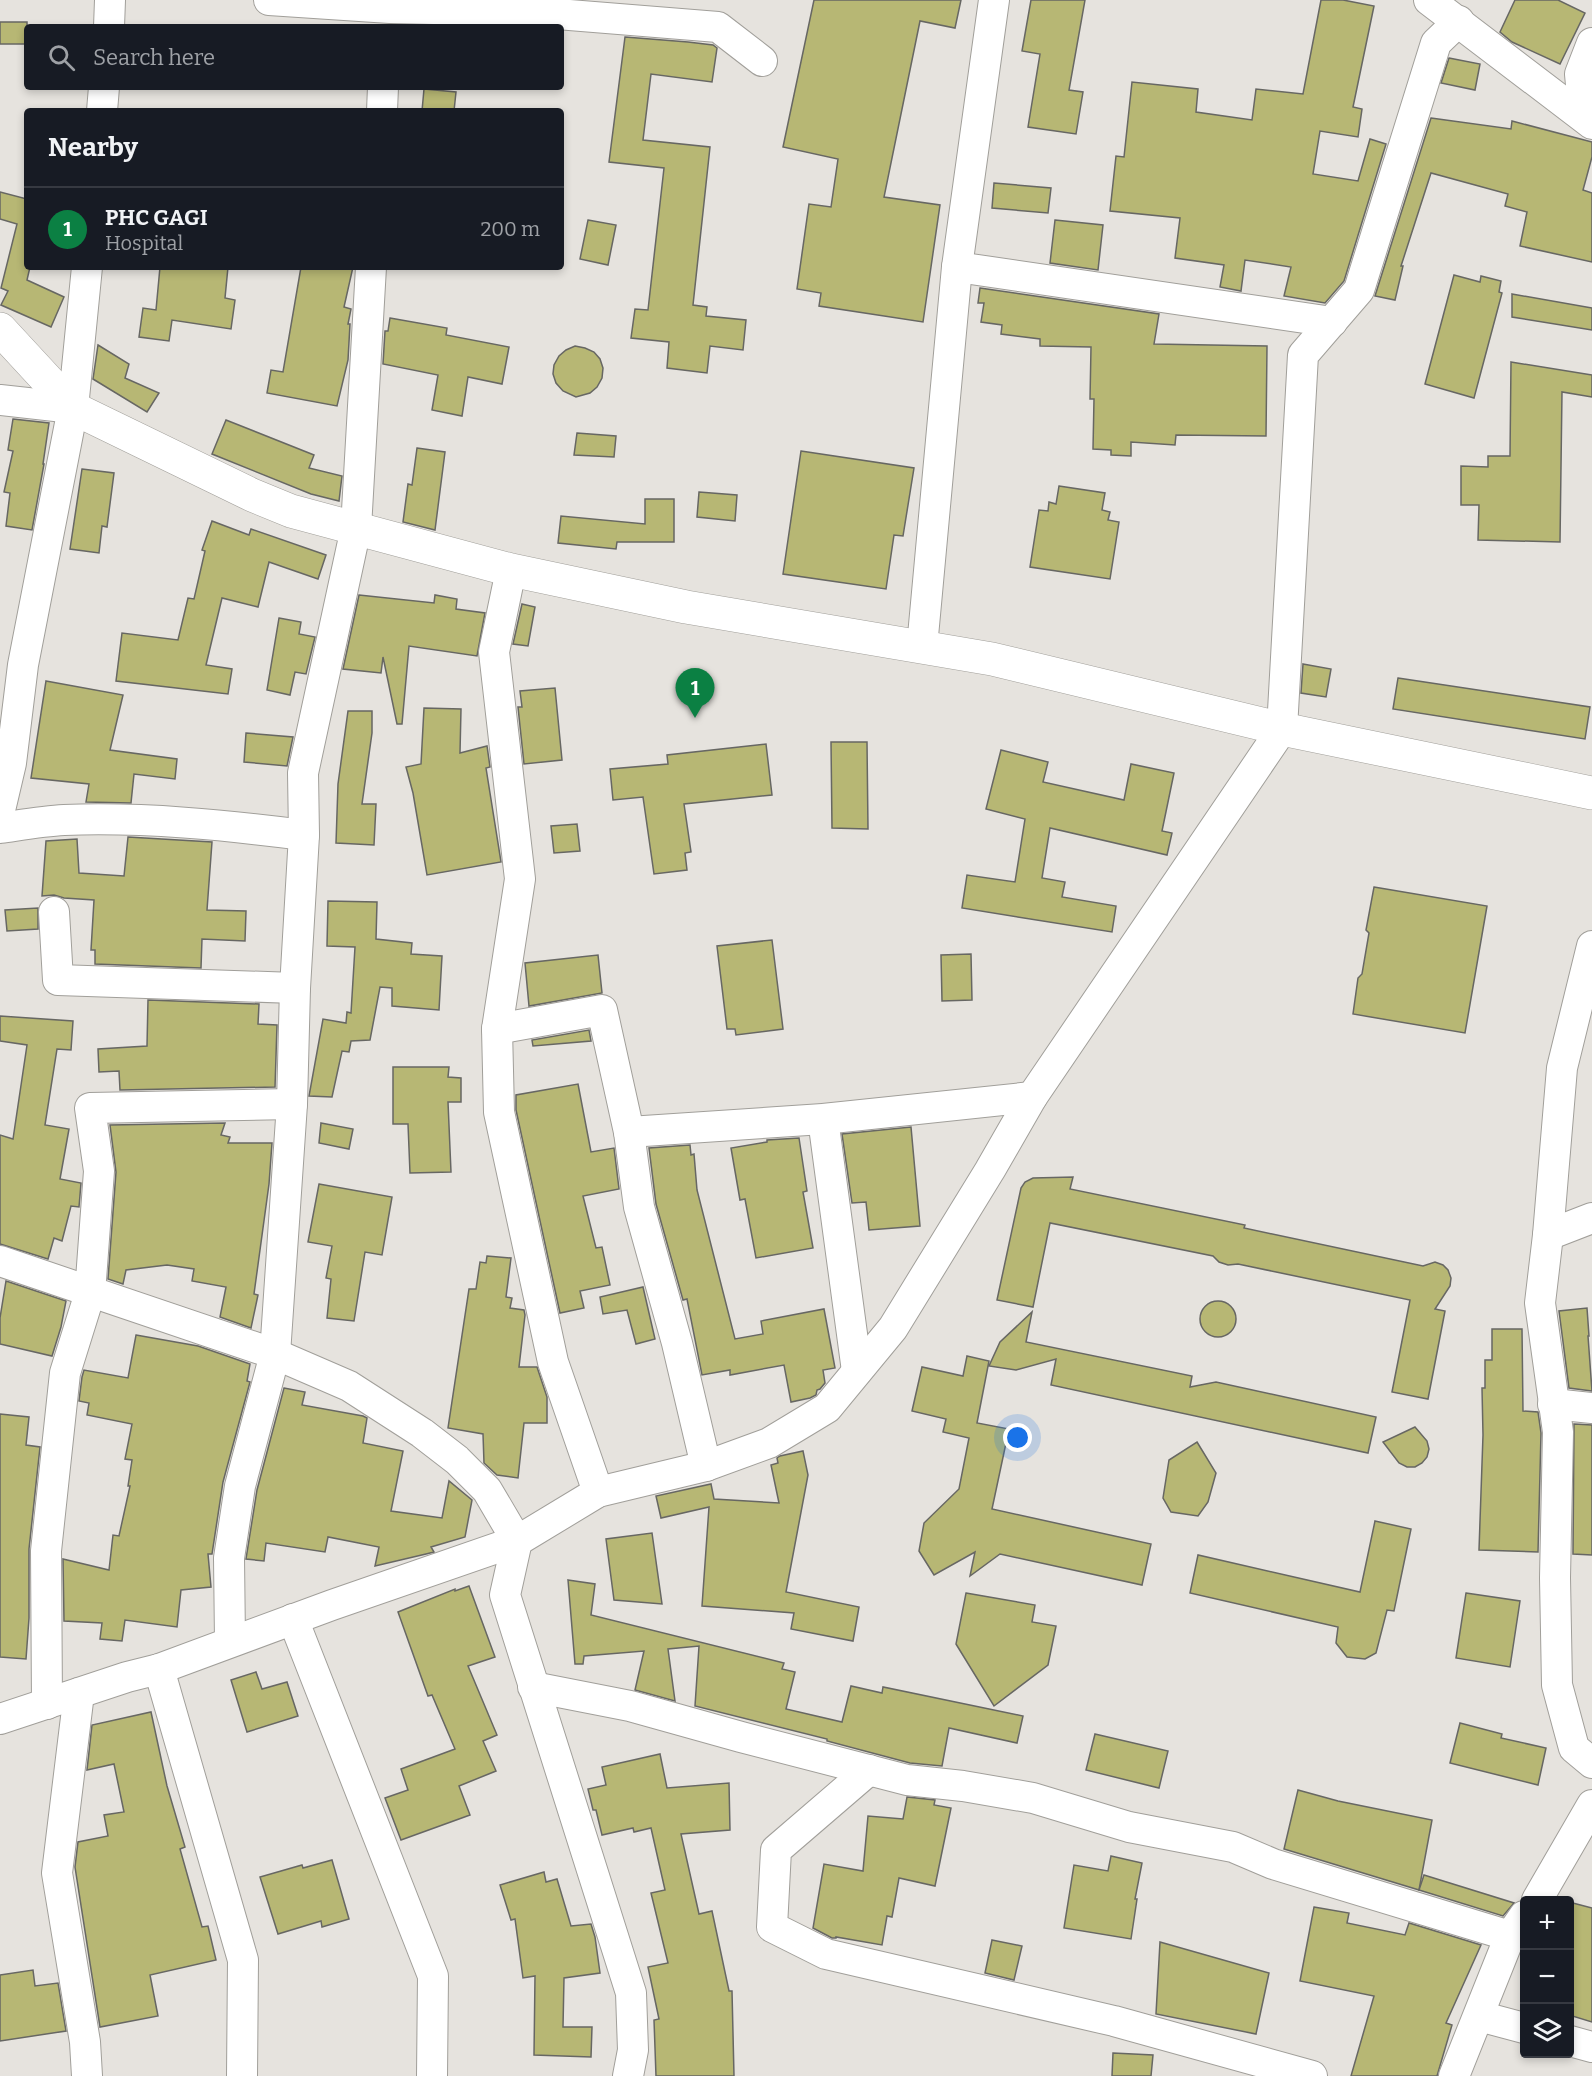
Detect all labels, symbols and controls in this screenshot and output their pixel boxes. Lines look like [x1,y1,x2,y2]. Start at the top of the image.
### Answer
search box [24,24,564,90]
icon: search [45,41,78,74]
text: Search here [93,44,215,71]
text: Nearby [48,132,138,163]
text: PHC GAGI [105,204,208,231]
text: 1 [63,217,72,241]
text: 200 m [480,217,540,241]
text: Hospital [105,231,183,255]
pin: 1 [676,668,714,718]
your location [1003,1423,1032,1452]
map controls [1520,1896,1574,2058]
button: + [1520,1896,1574,1950]
button: − [1520,1950,1574,2004]
button: layers [1520,2004,1574,2058]

